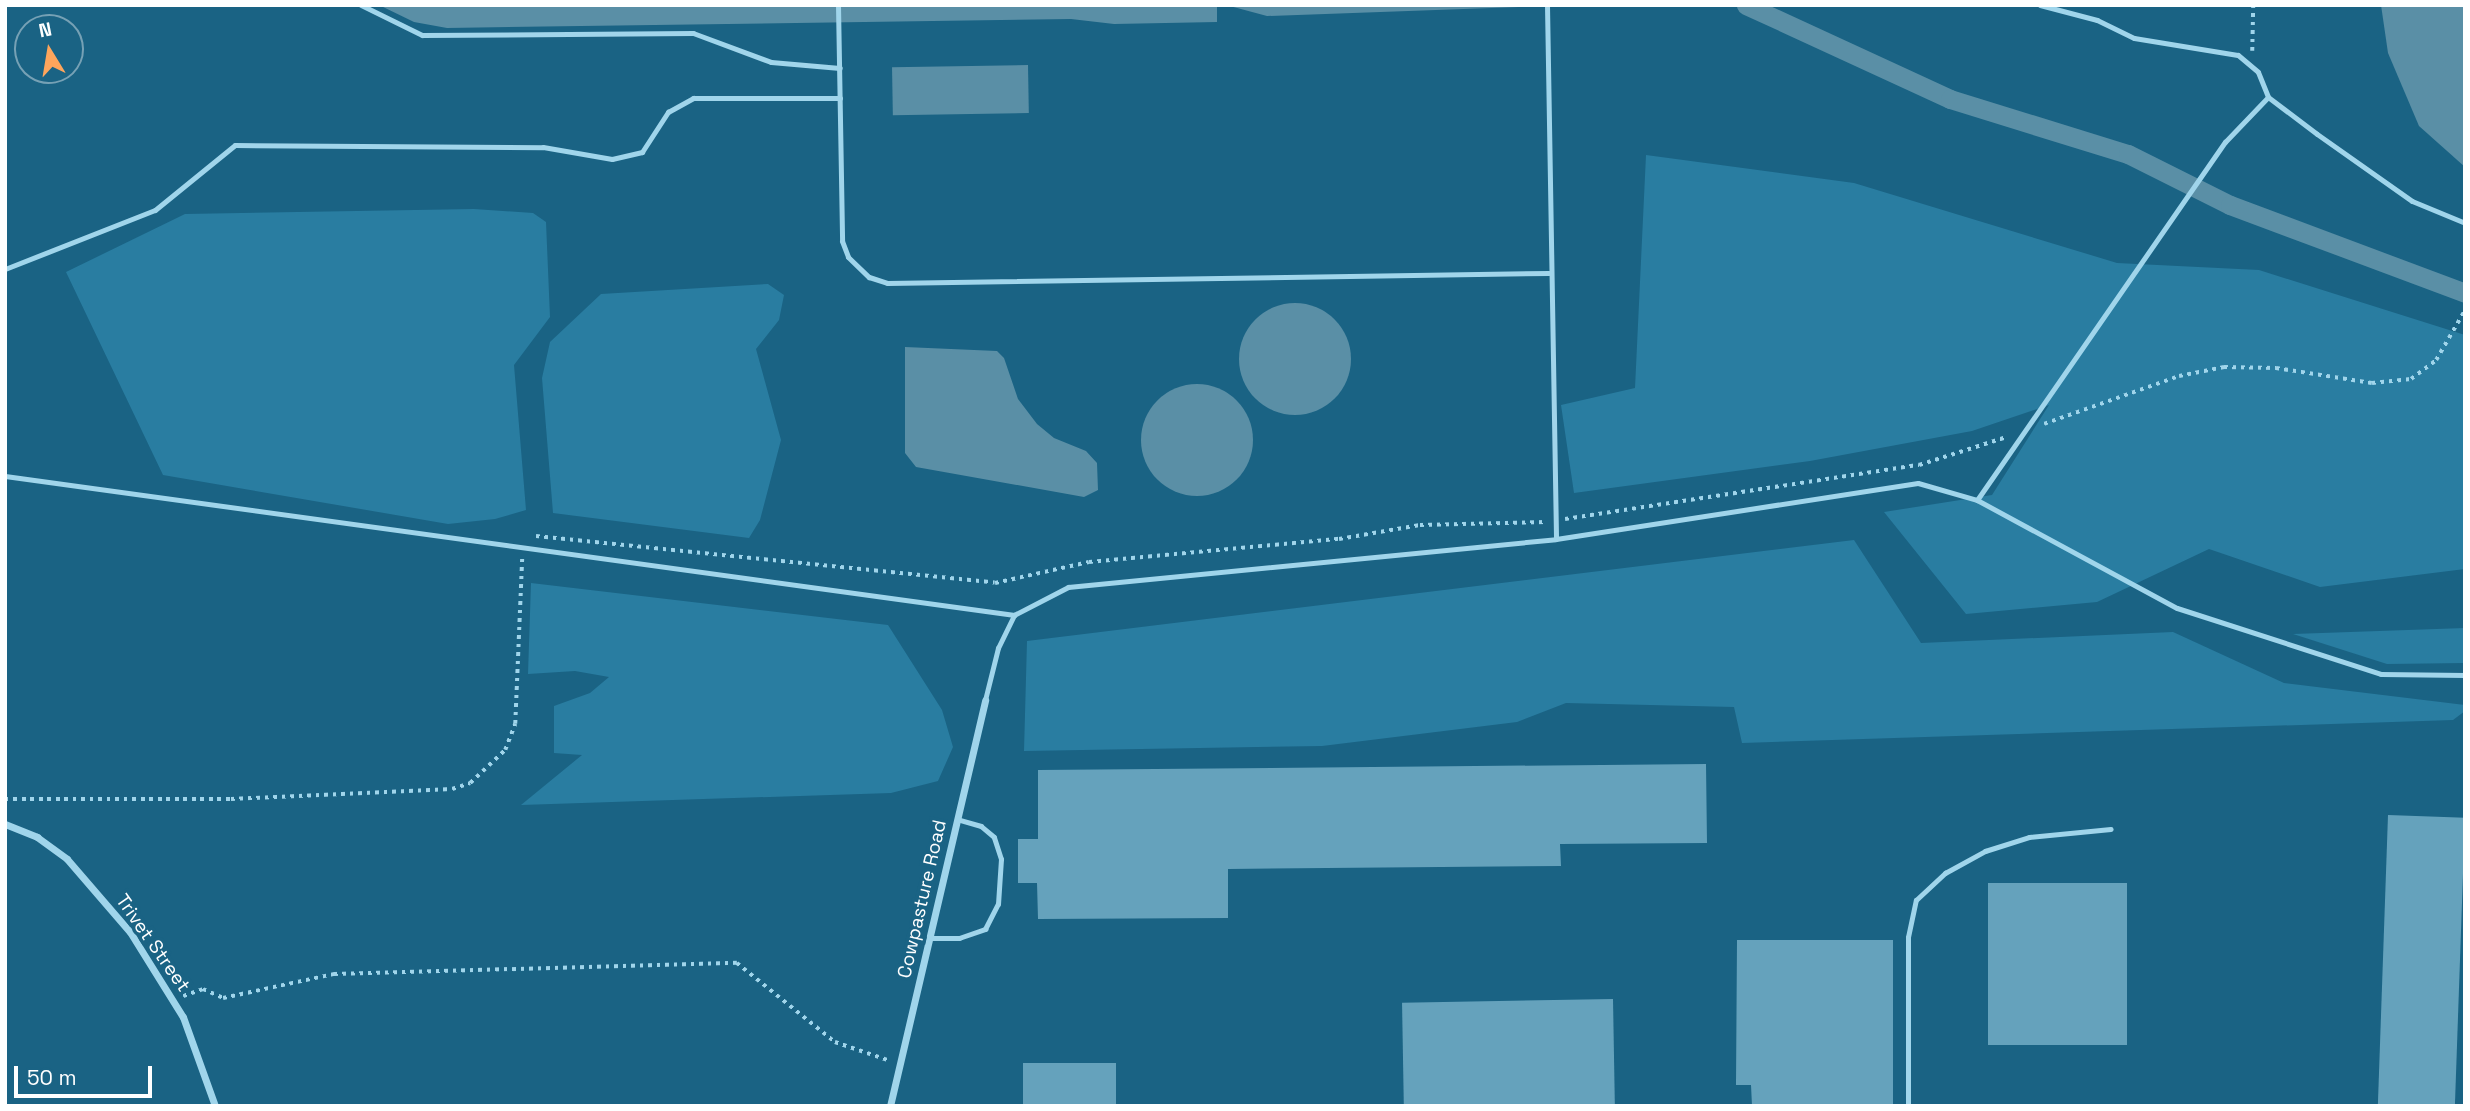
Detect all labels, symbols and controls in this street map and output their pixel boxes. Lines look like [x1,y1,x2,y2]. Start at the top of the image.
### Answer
north arrow [14,14,84,84]
text: N [37,16,54,43]
street label: Cowpasture Road [893,818,951,980]
street label: Trivet Street [111,890,195,996]
scale bar [18,1052,156,1096]
text: 50 m [27,1064,77,1091]

